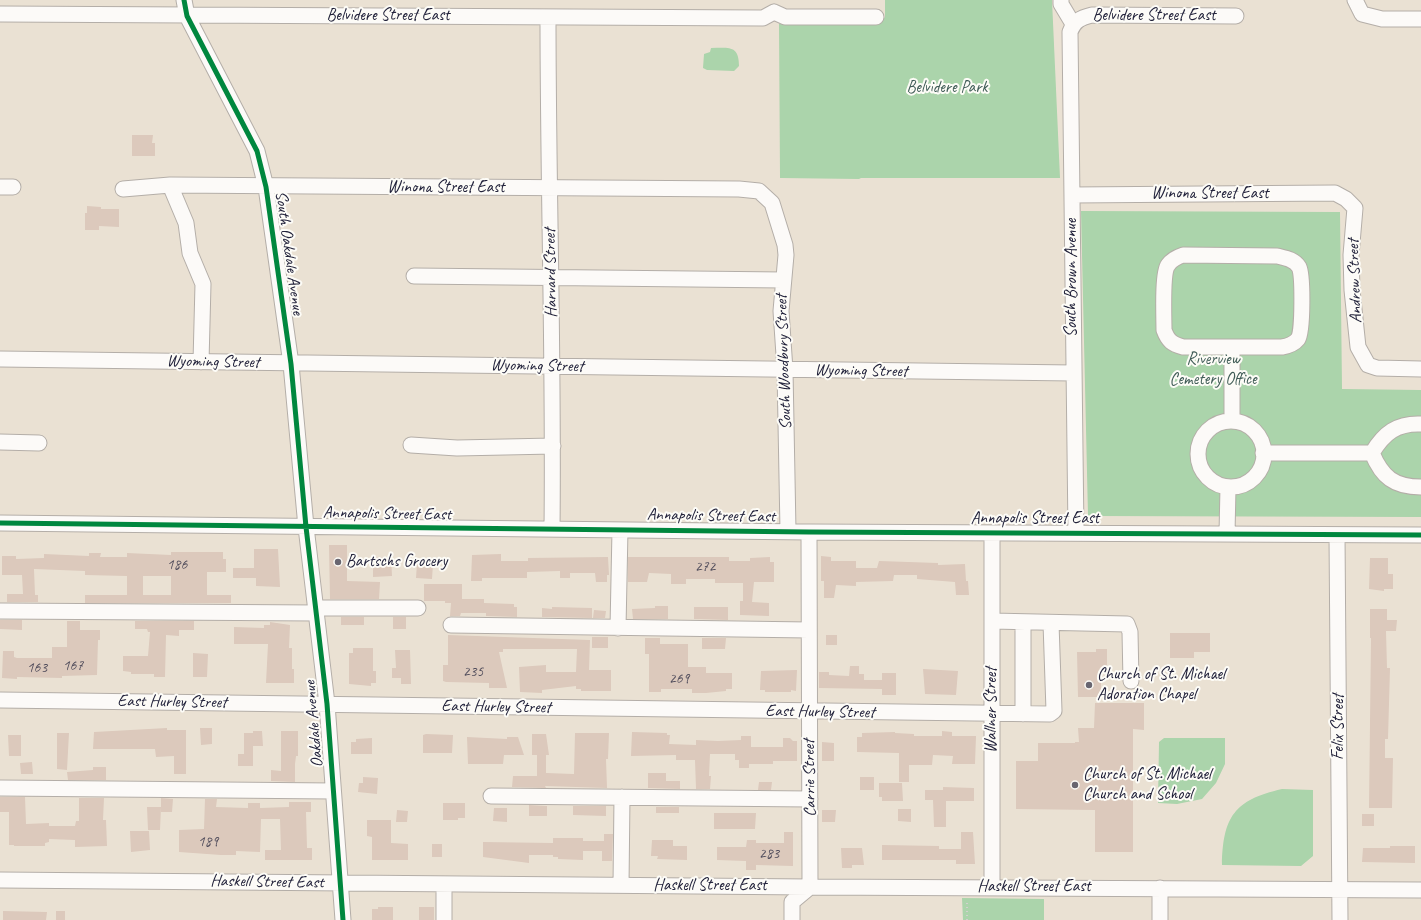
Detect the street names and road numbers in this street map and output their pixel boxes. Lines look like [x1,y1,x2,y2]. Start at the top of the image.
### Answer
street label: Belvidere Street East [326,6,450,26]
street label: Belvidere Street East [1092,6,1216,26]
street label: Winona Street East [387,178,505,198]
street label: Winona Street East [1151,184,1269,204]
street label: South Oakdale Avenue [270,190,308,316]
street label: South Brown Avenue [1062,219,1082,337]
street label: Harvard Street [540,228,562,318]
street label: Andrew Street [1343,239,1367,323]
street label: South Woodbury Street [771,294,797,430]
street label: Wyoming Street [166,351,260,373]
street label: Wyoming Street [490,355,584,377]
street label: Wyoming Street [814,360,908,382]
street label: Annapolis Street East [323,503,451,525]
street label: Annapolis Street East [647,505,775,527]
street label: Annapolis Street East [971,509,1099,529]
street label: Wallner Street [982,667,1002,753]
street label: Oakdale Avenue [300,680,328,768]
street label: East Hurley Street [117,691,227,713]
street label: Felix Street [1329,694,1349,760]
street label: East Hurley Street [441,696,551,718]
street label: East Hurley Street [765,701,875,723]
street label: Carrie Street [799,739,821,817]
street label: Haskell Street East [210,871,324,893]
street label: Haskell Street East [653,876,767,896]
street label: Haskell Street East [977,877,1091,897]

